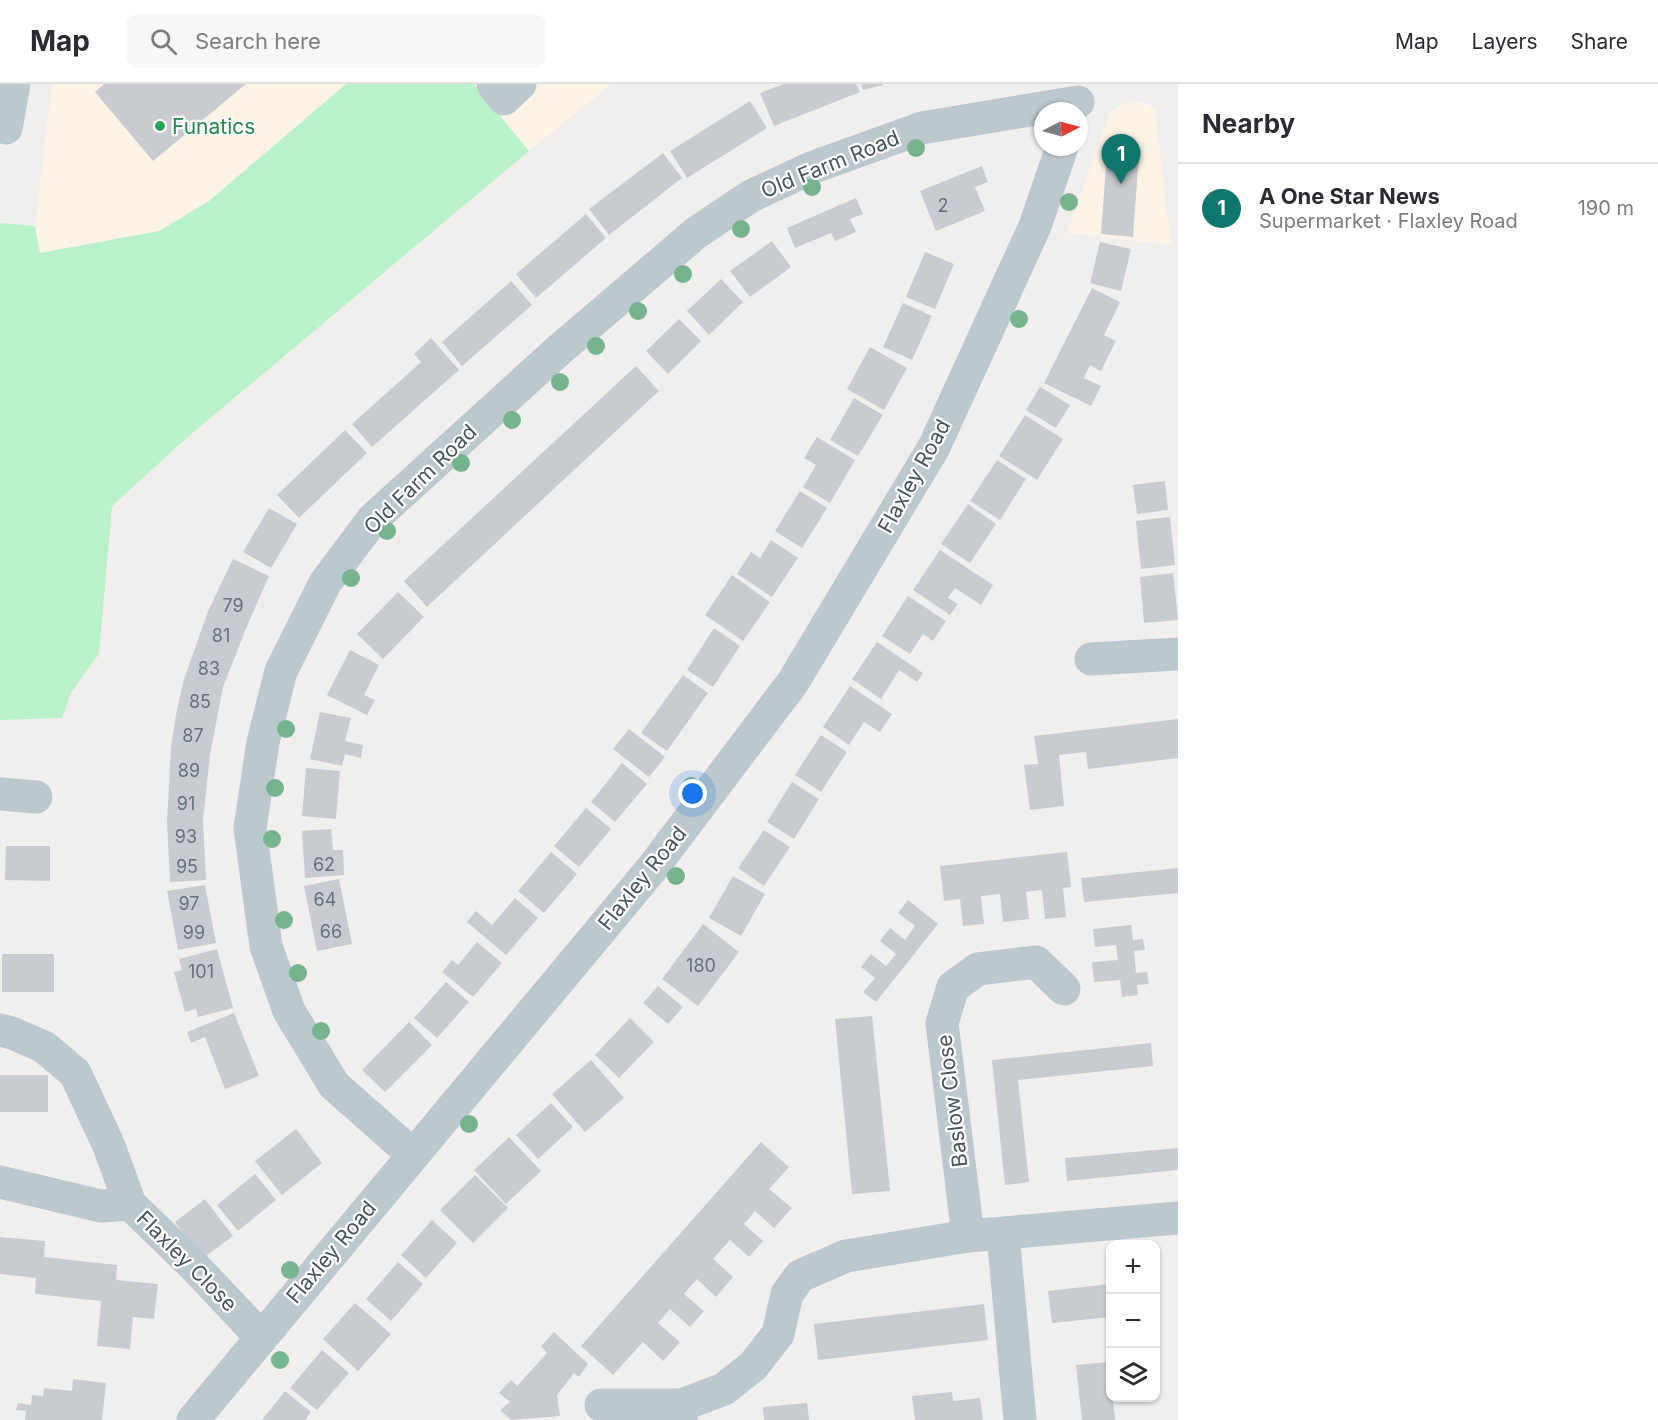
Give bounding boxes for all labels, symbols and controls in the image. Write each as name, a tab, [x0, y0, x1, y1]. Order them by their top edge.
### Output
search box	[126, 14, 546, 68]
text: Map	[30, 24, 90, 58]
icon: search	[147, 25, 180, 58]
text: Search here	[195, 28, 321, 54]
text: Map	[1395, 29, 1439, 54]
text: Layers	[1472, 29, 1538, 54]
text: Share	[1571, 29, 1628, 54]
north arrow	[1034, 102, 1088, 156]
text: Nearby	[1202, 108, 1295, 139]
place label: Funatics	[172, 114, 255, 139]
marker: Funatics	[153, 119, 167, 133]
street label: Old Farm Road	[757, 125, 903, 203]
pin: 1	[1102, 135, 1140, 184]
text: A One Star News	[1259, 183, 1440, 209]
house number: 2	[938, 195, 948, 216]
text: 1	[1217, 196, 1226, 220]
text: 190 m	[1578, 196, 1634, 220]
text: Supermarket · Flaxley Road	[1259, 209, 1518, 233]
street label: Flaxley Road	[873, 415, 955, 537]
street label: Old Farm Road	[359, 419, 481, 539]
house number: 79	[222, 595, 244, 616]
house number: 81	[212, 625, 230, 646]
house number: 83	[198, 658, 220, 679]
house number: 85	[189, 691, 211, 712]
house number: 87	[182, 725, 204, 746]
house number: 89	[178, 760, 200, 781]
your location	[678, 779, 707, 808]
house number: 91	[177, 793, 195, 814]
street label: Flaxley Road	[593, 821, 691, 935]
house number: 93	[175, 826, 197, 847]
house number: 62	[313, 854, 335, 875]
house number: 95	[176, 856, 198, 877]
house number: 64	[314, 889, 336, 910]
house number: 97	[179, 893, 200, 914]
house number: 66	[320, 921, 342, 942]
house number: 99	[183, 922, 205, 943]
house number: 180	[686, 955, 716, 976]
house number: 101	[188, 961, 214, 982]
street label: Baslow Close	[931, 1033, 973, 1169]
street label: Flaxley Road	[281, 1196, 381, 1308]
street label: Flaxley Close	[132, 1206, 242, 1316]
map controls	[1106, 1240, 1160, 1402]
button: +	[1106, 1240, 1160, 1294]
button: −	[1106, 1294, 1160, 1348]
button: layers	[1106, 1348, 1160, 1402]

